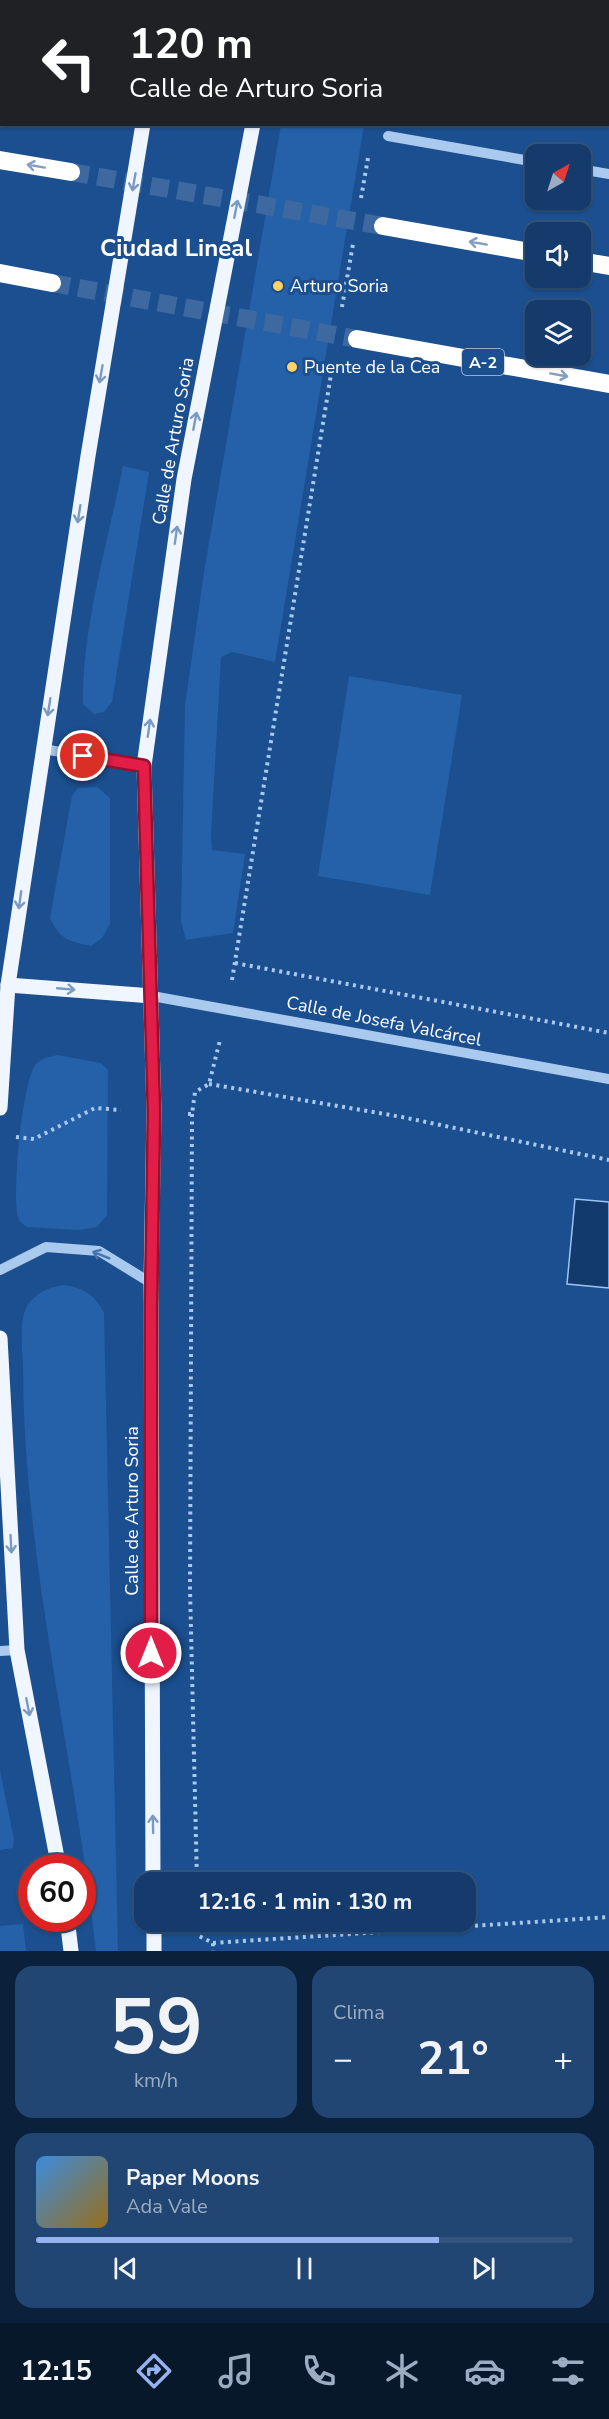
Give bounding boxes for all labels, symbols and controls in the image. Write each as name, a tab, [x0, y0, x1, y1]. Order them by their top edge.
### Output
text: 120 m	[129, 16, 253, 73]
icon: left	[30, 24, 108, 102]
text: Calle de Arturo Soria	[129, 70, 383, 107]
north arrow	[525, 144, 591, 210]
map controls	[525, 144, 591, 366]
one-way arrow	[26, 160, 46, 171]
one-way arrow	[128, 172, 139, 192]
one-way arrow	[231, 200, 242, 219]
button: sound	[525, 222, 591, 288]
district label: Ciudad Lineal	[100, 232, 252, 264]
one-way arrow	[469, 237, 488, 248]
place label: Arturo Soria	[290, 274, 389, 298]
marker: Arturo Soria	[271, 279, 285, 293]
button: layers	[525, 300, 591, 366]
road number: A-2	[462, 349, 504, 375]
street label: Calle de Arturo Soria	[146, 355, 200, 527]
place label: Puente de la Cea	[304, 355, 440, 379]
marker: Puente de la Cea	[285, 360, 299, 374]
one-way arrow	[96, 364, 107, 384]
one-way arrow	[549, 370, 568, 381]
one-way arrow	[190, 412, 201, 432]
one-way arrow	[73, 504, 84, 524]
one-way arrow	[170, 526, 181, 546]
one-way arrow	[44, 697, 55, 716]
one-way arrow	[143, 719, 154, 739]
pin	[57, 730, 108, 781]
icon: arrive	[66, 739, 99, 772]
one-way arrow	[15, 889, 26, 909]
one-way arrow	[56, 984, 76, 995]
street label: Calle de Josefa Valcárcel	[284, 990, 484, 1052]
one-way arrow	[92, 1248, 110, 1259]
street label: Calle de Arturo Soria	[120, 1426, 144, 1596]
one-way arrow	[6, 1533, 17, 1553]
position arrow	[119, 1621, 183, 1685]
one-way arrow	[23, 1697, 34, 1717]
one-way arrow	[147, 1815, 158, 1835]
speed limit sign: 60	[18, 1854, 96, 1932]
text: 12:16 · 1 min · 130 m	[198, 1887, 412, 1917]
text: 59	[109, 1974, 203, 2081]
text: Clima	[333, 1999, 385, 2026]
text: 21°	[417, 2029, 489, 2090]
text: −	[333, 2037, 353, 2082]
text: +	[553, 2037, 573, 2082]
text: km/h	[134, 2067, 178, 2094]
text: Paper Moons	[126, 2163, 260, 2193]
text: Ada Vale	[126, 2193, 208, 2220]
icon: previous	[109, 2252, 142, 2285]
icon: pause	[288, 2252, 321, 2285]
icon: next	[467, 2252, 500, 2285]
icon: directions	[133, 2350, 175, 2392]
icon: music	[215, 2350, 257, 2392]
icon: phone	[298, 2350, 340, 2392]
icon: climate	[381, 2350, 423, 2392]
icon: car	[464, 2350, 506, 2392]
icon: filters	[547, 2350, 589, 2392]
text: 12:15	[20, 2353, 92, 2390]

